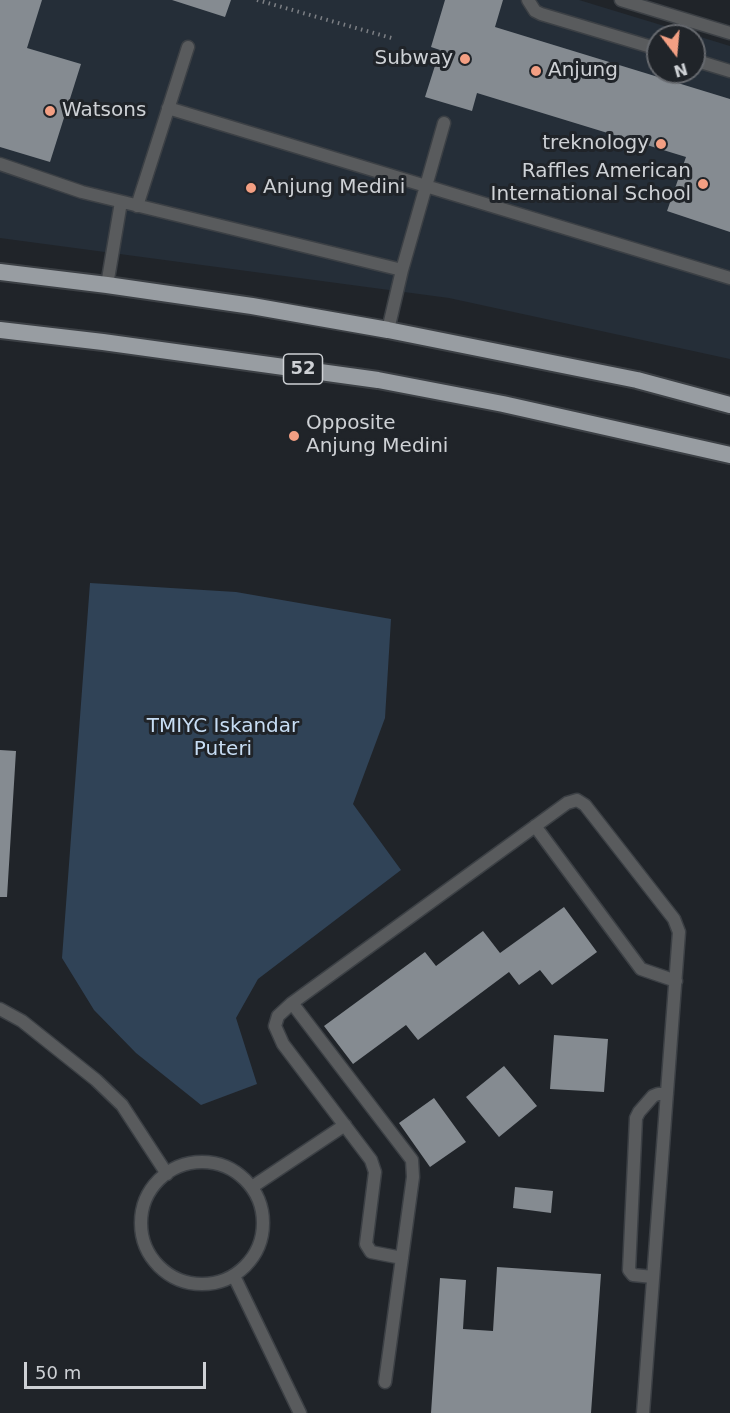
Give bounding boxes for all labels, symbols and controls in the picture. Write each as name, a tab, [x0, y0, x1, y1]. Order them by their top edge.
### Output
north arrow	[646, 24, 706, 84]
place label: Subway	[374, 47, 453, 71]
marker: Subway	[458, 52, 472, 66]
place label: Anjung	[548, 59, 618, 83]
text: N	[672, 59, 690, 81]
marker: Anjung	[529, 64, 543, 78]
place label: Watsons	[62, 99, 146, 123]
marker: Watsons	[43, 104, 57, 118]
place label: treknology	[542, 132, 649, 156]
marker: treknology	[654, 137, 668, 151]
place label: Raffles American International School	[491, 160, 691, 207]
place label: Anjung Medini	[263, 176, 405, 200]
marker: Raffles American International School	[696, 177, 710, 191]
marker: Anjung Medini	[244, 181, 258, 195]
road number: 52	[284, 354, 322, 384]
place label: Opposite Anjung Medini	[306, 412, 448, 459]
marker: Opposite Anjung Medini	[287, 429, 301, 443]
park label: TMIYC Iskandar Puteri	[147, 715, 299, 762]
scale bar	[27, 1350, 208, 1388]
text: 50 m	[35, 1362, 81, 1383]

